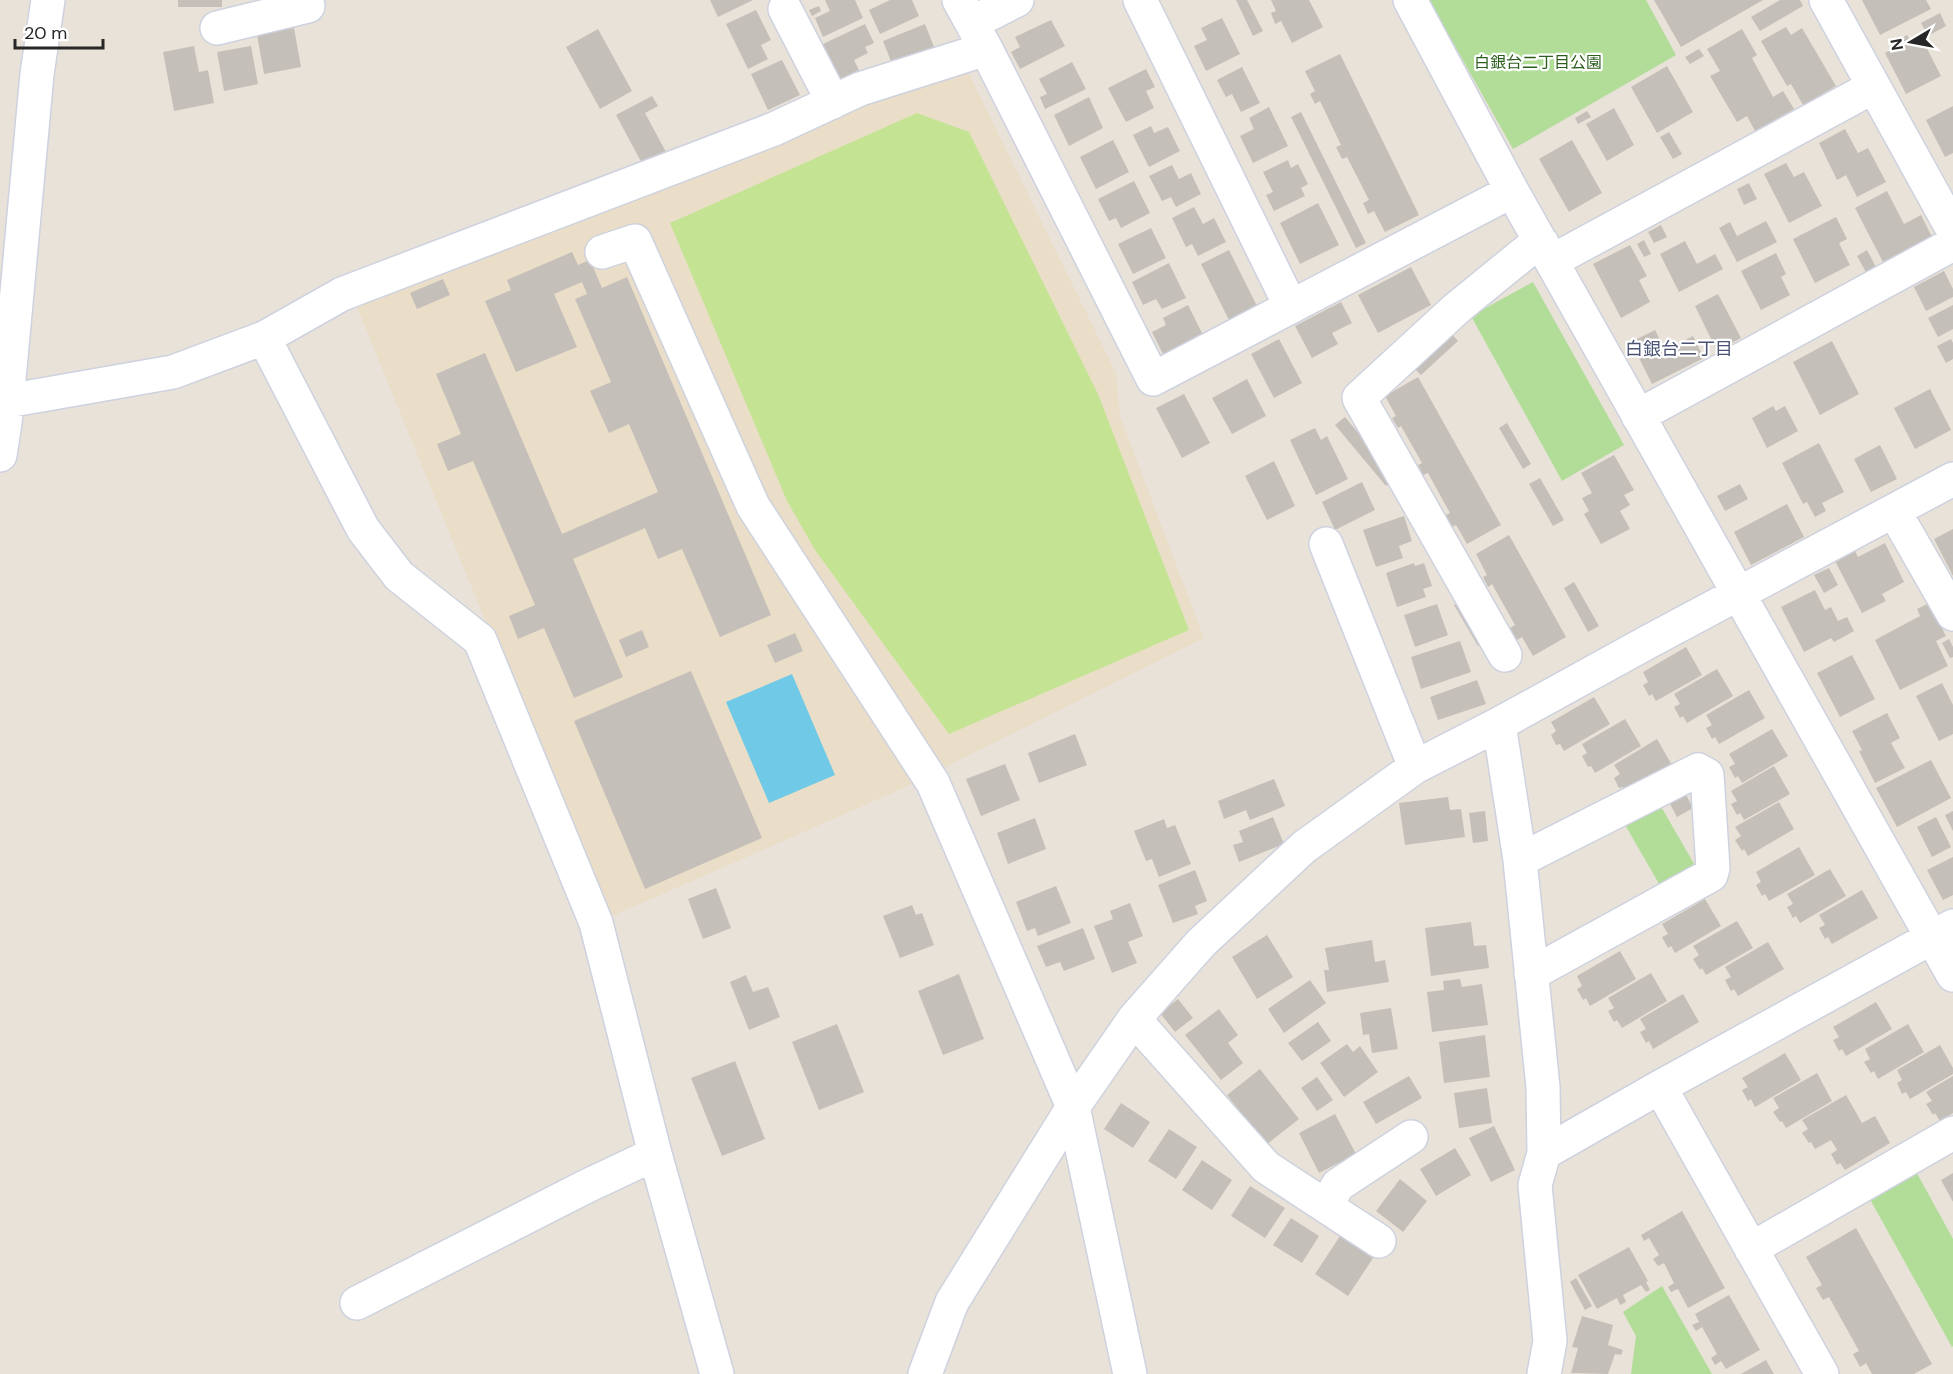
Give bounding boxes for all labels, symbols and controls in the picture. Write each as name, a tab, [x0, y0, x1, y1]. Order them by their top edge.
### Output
scale bar	[15, 12, 104, 50]
north arrow	[1881, 12, 1941, 72]
text: 20 m	[24, 21, 67, 45]
text: N	[1885, 37, 1908, 52]
park label: 白銀台二丁目公園	[1474, 52, 1602, 73]
district label: 白銀台二丁目	[1625, 337, 1733, 361]

